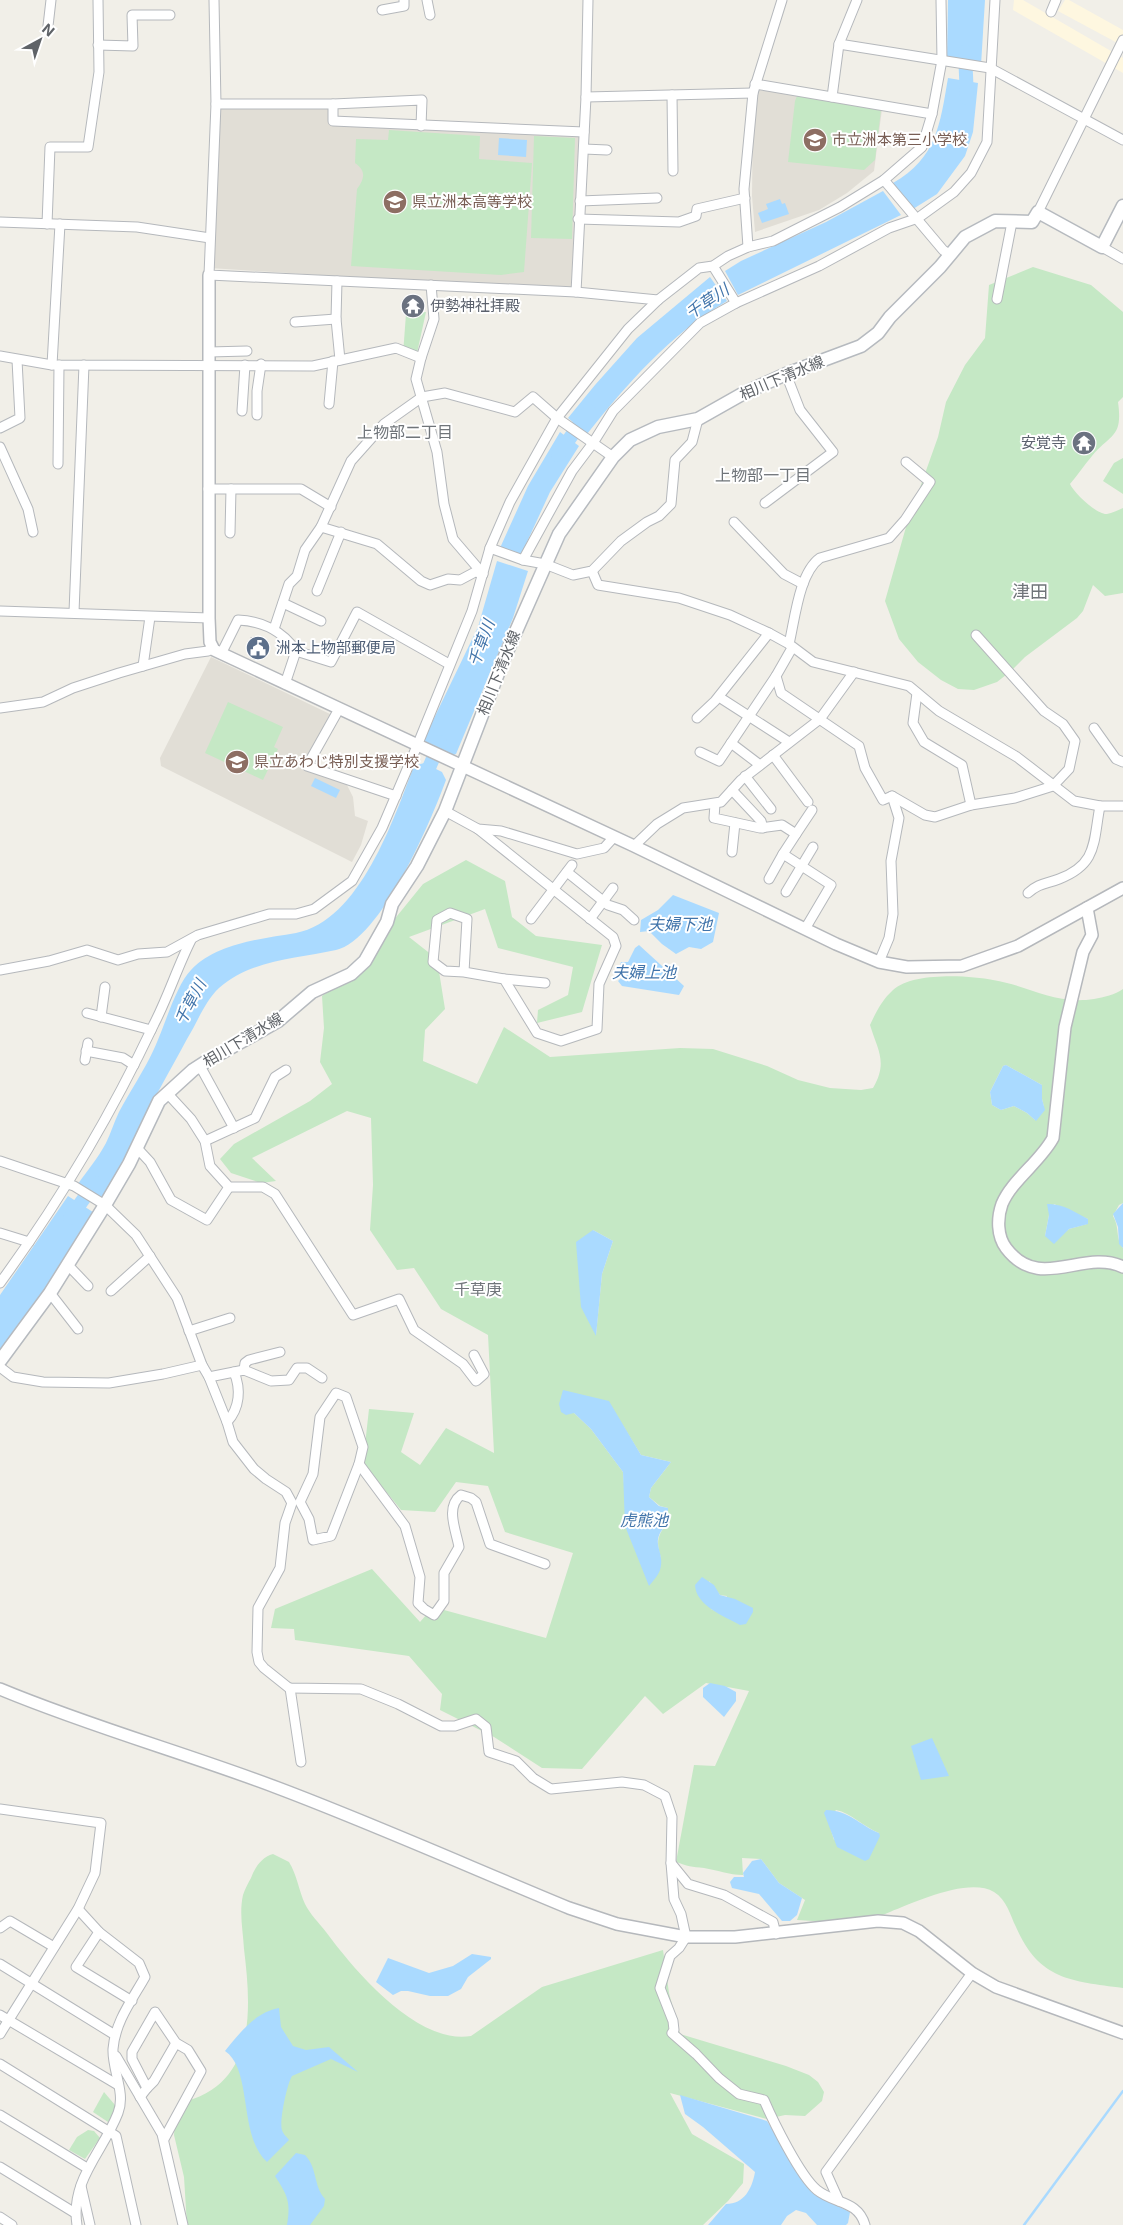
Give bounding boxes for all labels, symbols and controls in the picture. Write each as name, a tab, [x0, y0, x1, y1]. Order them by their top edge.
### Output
north arrow	[15, 15, 65, 65]
text: N	[39, 20, 58, 40]
school or university icon: 市立洲本第三小学校	[802, 127, 828, 153]
place label: 市立洲本第三小学校	[832, 130, 967, 149]
school or university icon: 県立洲本高等学校	[382, 189, 408, 215]
place label: 県立洲本高等学校	[412, 192, 532, 211]
water label: 千草川	[682, 278, 734, 323]
temple icon: 伊勢神社拝殿	[400, 293, 426, 319]
place label: 伊勢神社拝殿	[430, 296, 520, 315]
street label: 相川下清水線	[737, 351, 827, 404]
district label: 上物部二丁目	[357, 422, 453, 442]
temple icon: 安覚寺	[1071, 430, 1097, 456]
place label: 安覚寺	[1021, 433, 1066, 452]
district label: 上物部一丁目	[715, 465, 811, 485]
district label: 津田	[1012, 581, 1048, 602]
water label: 千草川	[463, 615, 499, 669]
street label: 相川下清水線	[473, 628, 524, 718]
public building icon: 洲本上物部郵便局	[245, 635, 271, 661]
place label: 洲本上物部郵便局	[276, 638, 396, 657]
school or university icon: 県立あわじ特別支援学校	[224, 749, 250, 775]
place label: 県立あわじ特別支援学校	[254, 752, 419, 771]
water label: 夫婦下池	[648, 914, 714, 934]
water label: 夫婦上池	[612, 962, 678, 982]
water label: 千草川	[170, 974, 211, 1028]
street label: 相川下清水線	[199, 1008, 286, 1071]
district label: 千草庚	[454, 1279, 502, 1299]
water label: 虎熊池	[620, 1510, 670, 1530]

